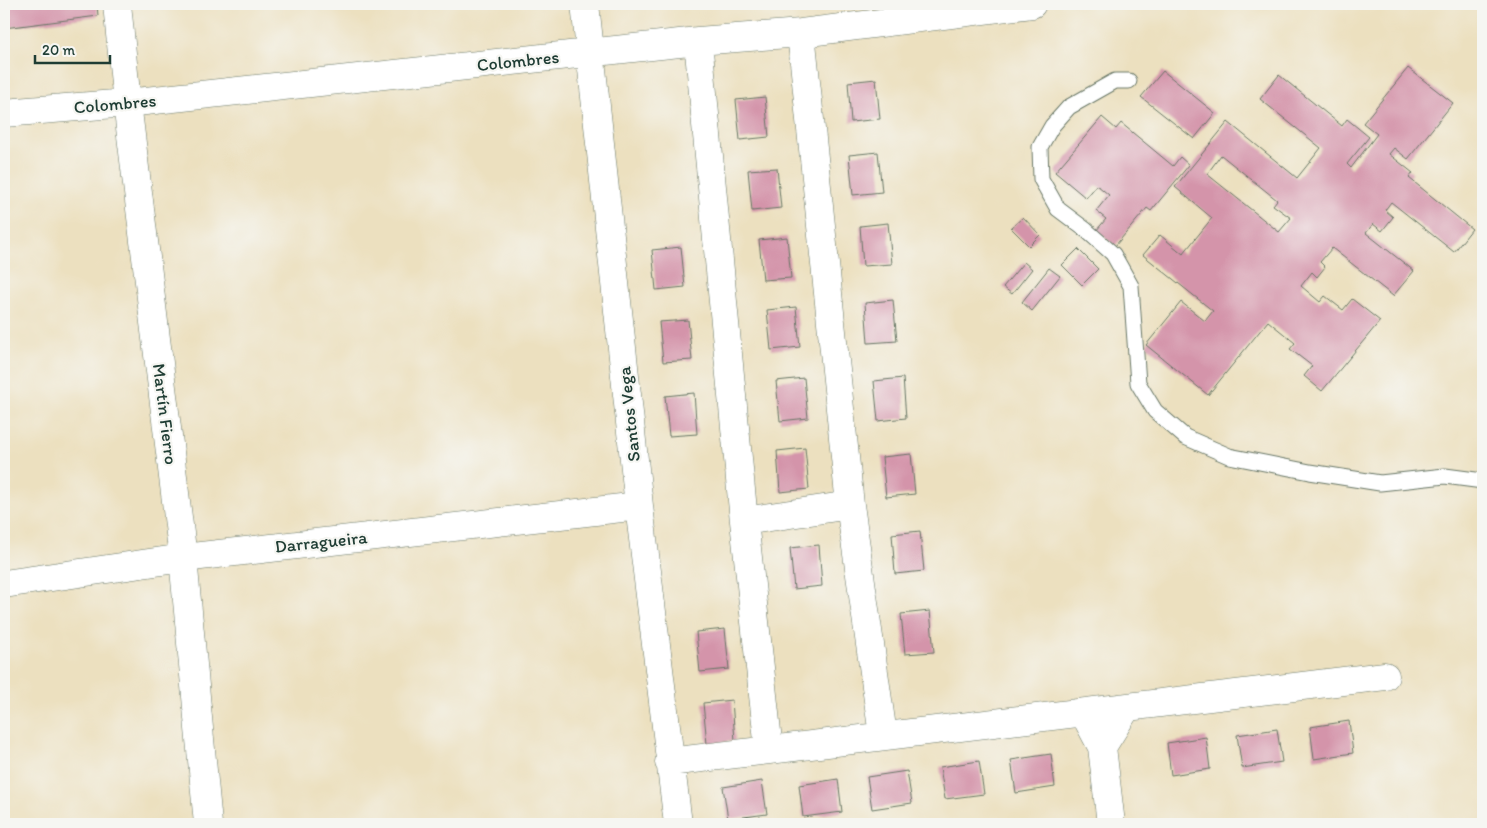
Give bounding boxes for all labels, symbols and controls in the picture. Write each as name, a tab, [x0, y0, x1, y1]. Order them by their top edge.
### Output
scale bar	[35, 32, 110, 64]
text: 20 m	[42, 41, 76, 59]
street label: Colombres	[476, 46, 560, 76]
street label: Colombres	[73, 89, 157, 119]
street label: Martín Fierro	[148, 362, 182, 466]
street label: Santos Vega	[613, 365, 645, 463]
street label: Darragueira	[274, 526, 369, 558]

